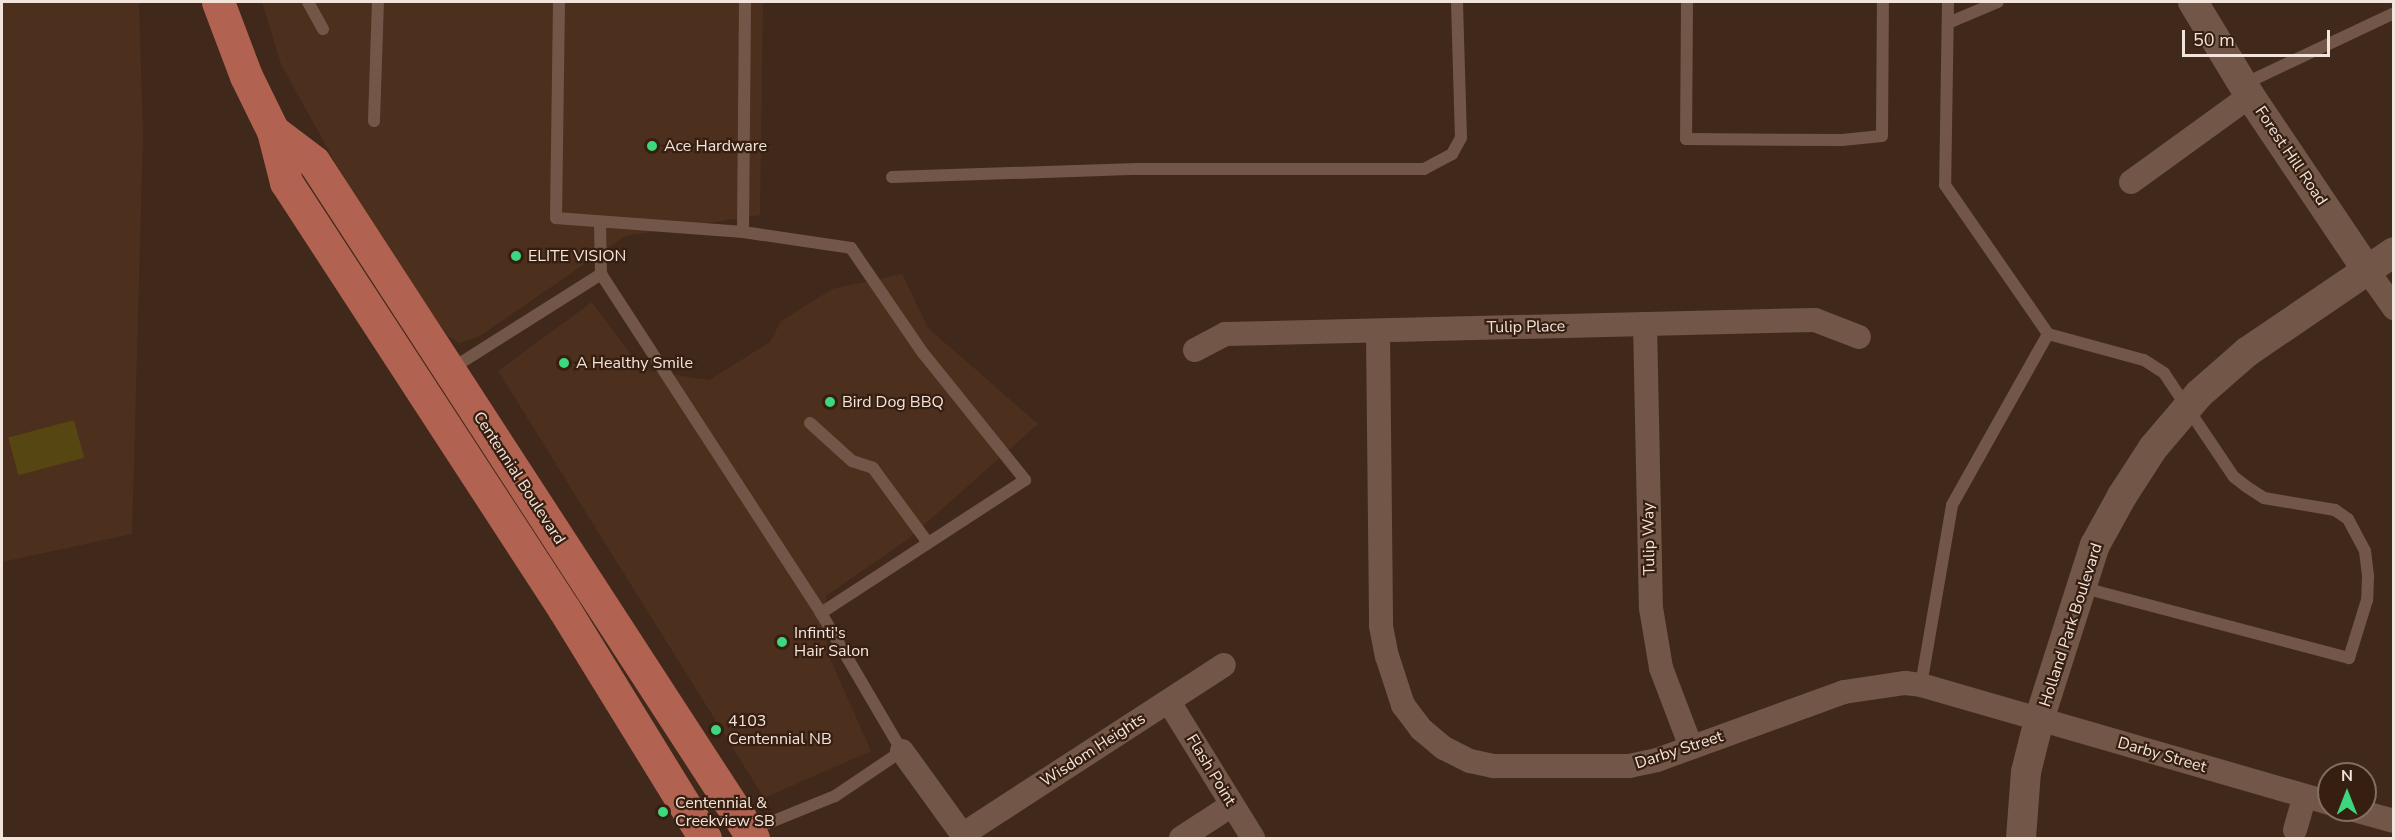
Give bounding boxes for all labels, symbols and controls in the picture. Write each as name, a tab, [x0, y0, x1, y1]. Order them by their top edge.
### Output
scale bar	[2185, 18, 2334, 56]
text: 50 m	[2193, 28, 2235, 52]
street label: Forest Hill Road	[2251, 103, 2331, 209]
place label: Ace Hardware	[664, 136, 767, 156]
marker: Ace Hardware	[645, 139, 659, 153]
place label: ELITE VISION	[528, 246, 626, 266]
marker: ELITE VISION	[509, 249, 523, 263]
street label: Tulip Place	[1487, 317, 1565, 337]
place label: A Healthy Smile	[576, 353, 693, 373]
marker: A Healthy Smile	[557, 356, 571, 370]
place label: Bird Dog BBQ	[842, 392, 944, 412]
marker: Bird Dog BBQ	[823, 395, 837, 409]
street label: Centennial Boulevard	[469, 408, 569, 548]
street label: Tulip Way	[1639, 503, 1659, 575]
street label: Holland Park Boulevard	[2035, 541, 2107, 709]
place label: Infinti's Hair Salon	[794, 623, 869, 661]
marker: Infinti's Hair Salon	[775, 635, 789, 649]
street label: Wisdom Heights	[1037, 709, 1149, 791]
place label: 4103 Centennial NB	[728, 711, 832, 749]
marker: 4103 Centennial NB	[709, 723, 723, 737]
street label: Darby Street	[1633, 727, 1725, 773]
street label: Flash Point	[1182, 731, 1240, 809]
street label: Darby Street	[2115, 733, 2209, 777]
north arrow	[2317, 762, 2377, 822]
text: N	[2341, 765, 2353, 787]
place label: Centennial & Creekview SB	[675, 793, 775, 831]
marker: Centennial & Creekview SB	[656, 805, 670, 819]

